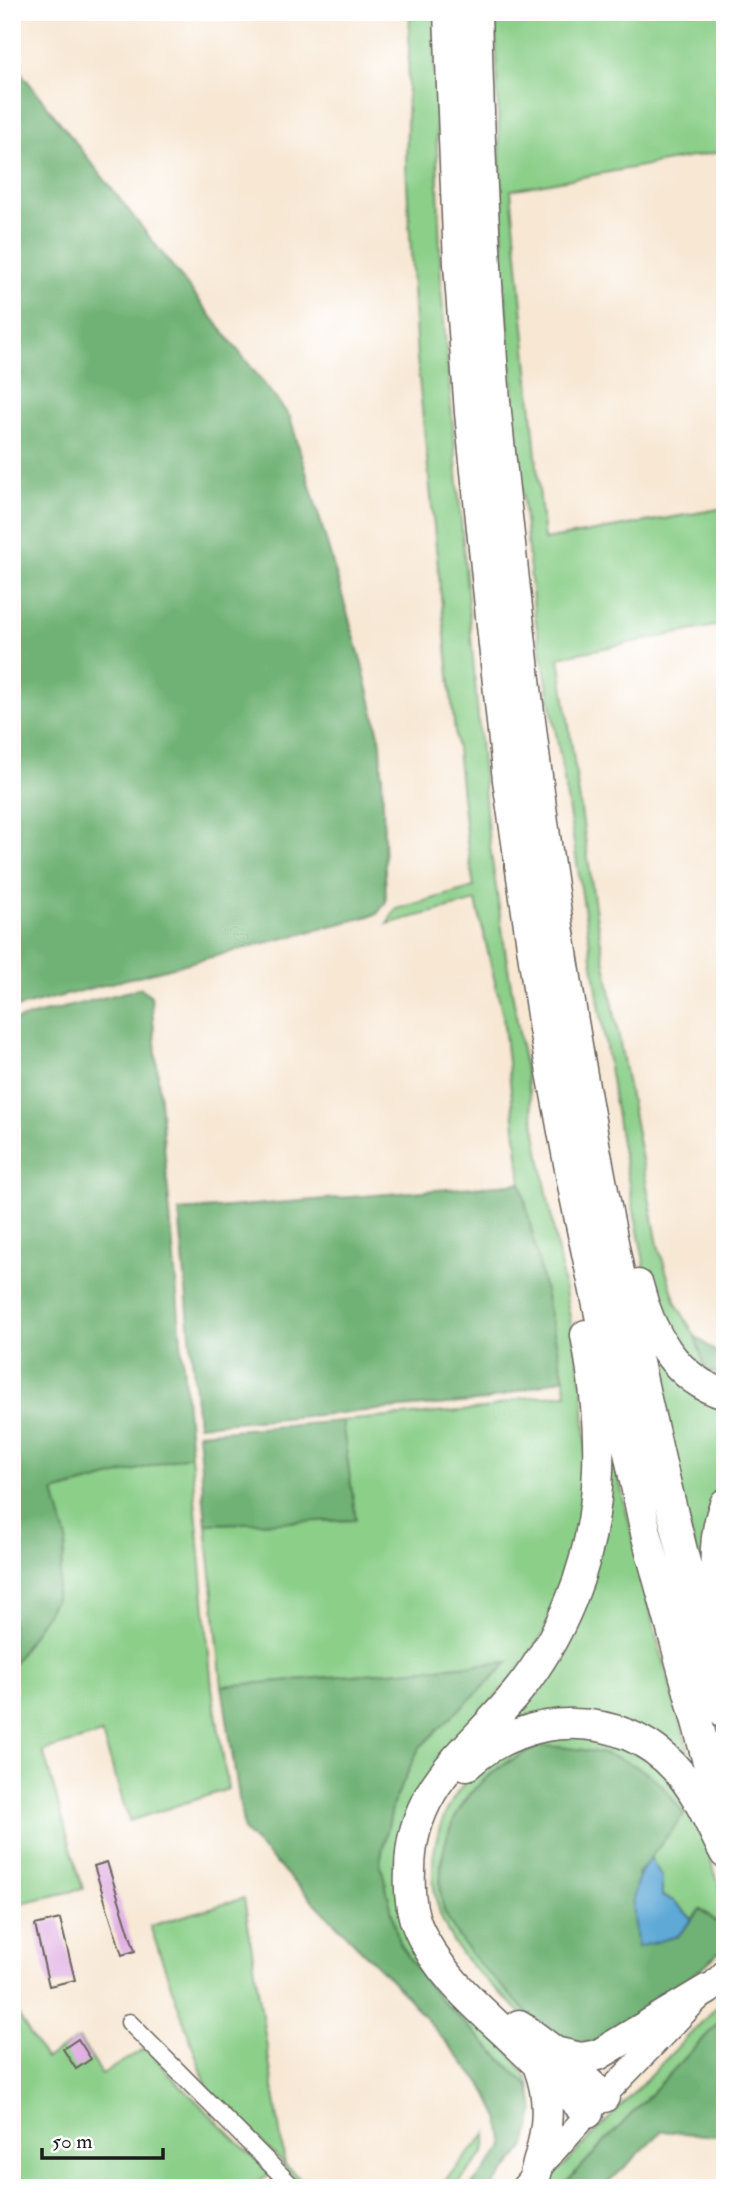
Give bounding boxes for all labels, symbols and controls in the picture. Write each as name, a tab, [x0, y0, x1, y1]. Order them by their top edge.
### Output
scale bar	[42, 2116, 163, 2160]
text: 50 m	[52, 2128, 93, 2155]

